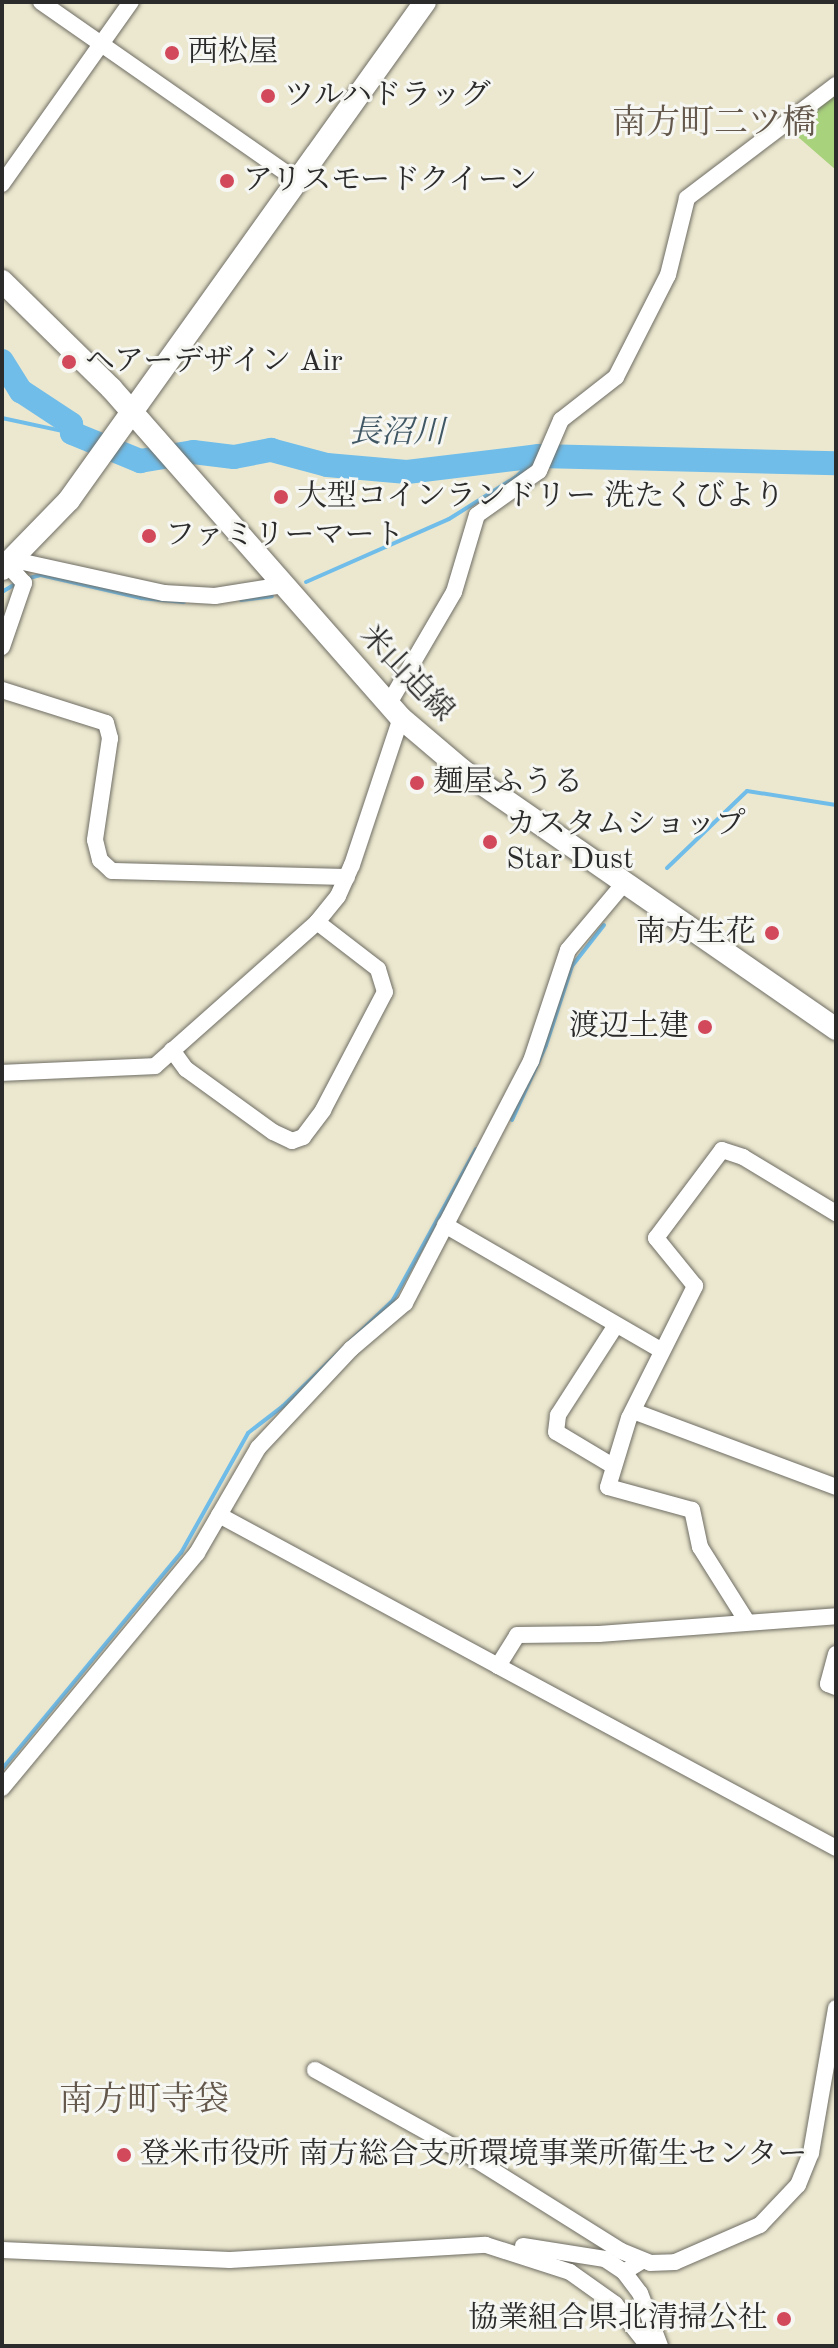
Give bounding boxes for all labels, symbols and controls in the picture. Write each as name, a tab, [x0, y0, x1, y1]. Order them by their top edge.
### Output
place label: 西松屋	[188, 35, 278, 71]
marker: 西松屋	[163, 44, 181, 62]
place label: ツルハドラッグ	[284, 78, 494, 114]
marker: ツルハドラッグ	[259, 87, 277, 105]
district label: 南方町二ツ橋	[612, 105, 816, 145]
place label: アリスモードクイーン	[243, 163, 542, 199]
marker: アリスモードクイーン	[218, 172, 236, 190]
place label: ヘアーデザイン Air	[85, 344, 346, 380]
marker: ヘアーデザイン Air	[60, 353, 78, 371]
water label: 長沼川	[349, 415, 445, 453]
place label: 大型コインランドリー 洗たくびより	[297, 479, 785, 515]
marker: 大型コインランドリー 洗たくびより	[272, 488, 290, 506]
place label: ファミリーマート	[165, 518, 405, 554]
marker: ファミリーマート	[140, 527, 158, 545]
street label: 米山迫線	[351, 618, 461, 730]
place label: 麺屋ふうる	[433, 765, 583, 801]
marker: 麺屋ふうる	[408, 774, 426, 792]
place label: カスタムショップ Star Dust	[506, 807, 746, 878]
marker: カスタムショップ Star Dust	[481, 833, 499, 851]
place label: 南方生花	[636, 915, 756, 951]
marker: 南方生花	[763, 924, 781, 942]
place label: 渡辺土建	[569, 1009, 689, 1045]
marker: 渡辺土建	[696, 1018, 714, 1036]
district label: 南方町寺袋	[59, 2082, 229, 2122]
place label: 登米市役所 南方総合支所環境事業所衛生センター	[140, 2137, 808, 2173]
marker: 登米市役所 南方総合支所環境事業所衛生センター	[115, 2146, 133, 2164]
place label: 協業組合県北清掃公社	[468, 2301, 768, 2337]
marker: 協業組合県北清掃公社	[775, 2310, 793, 2328]

